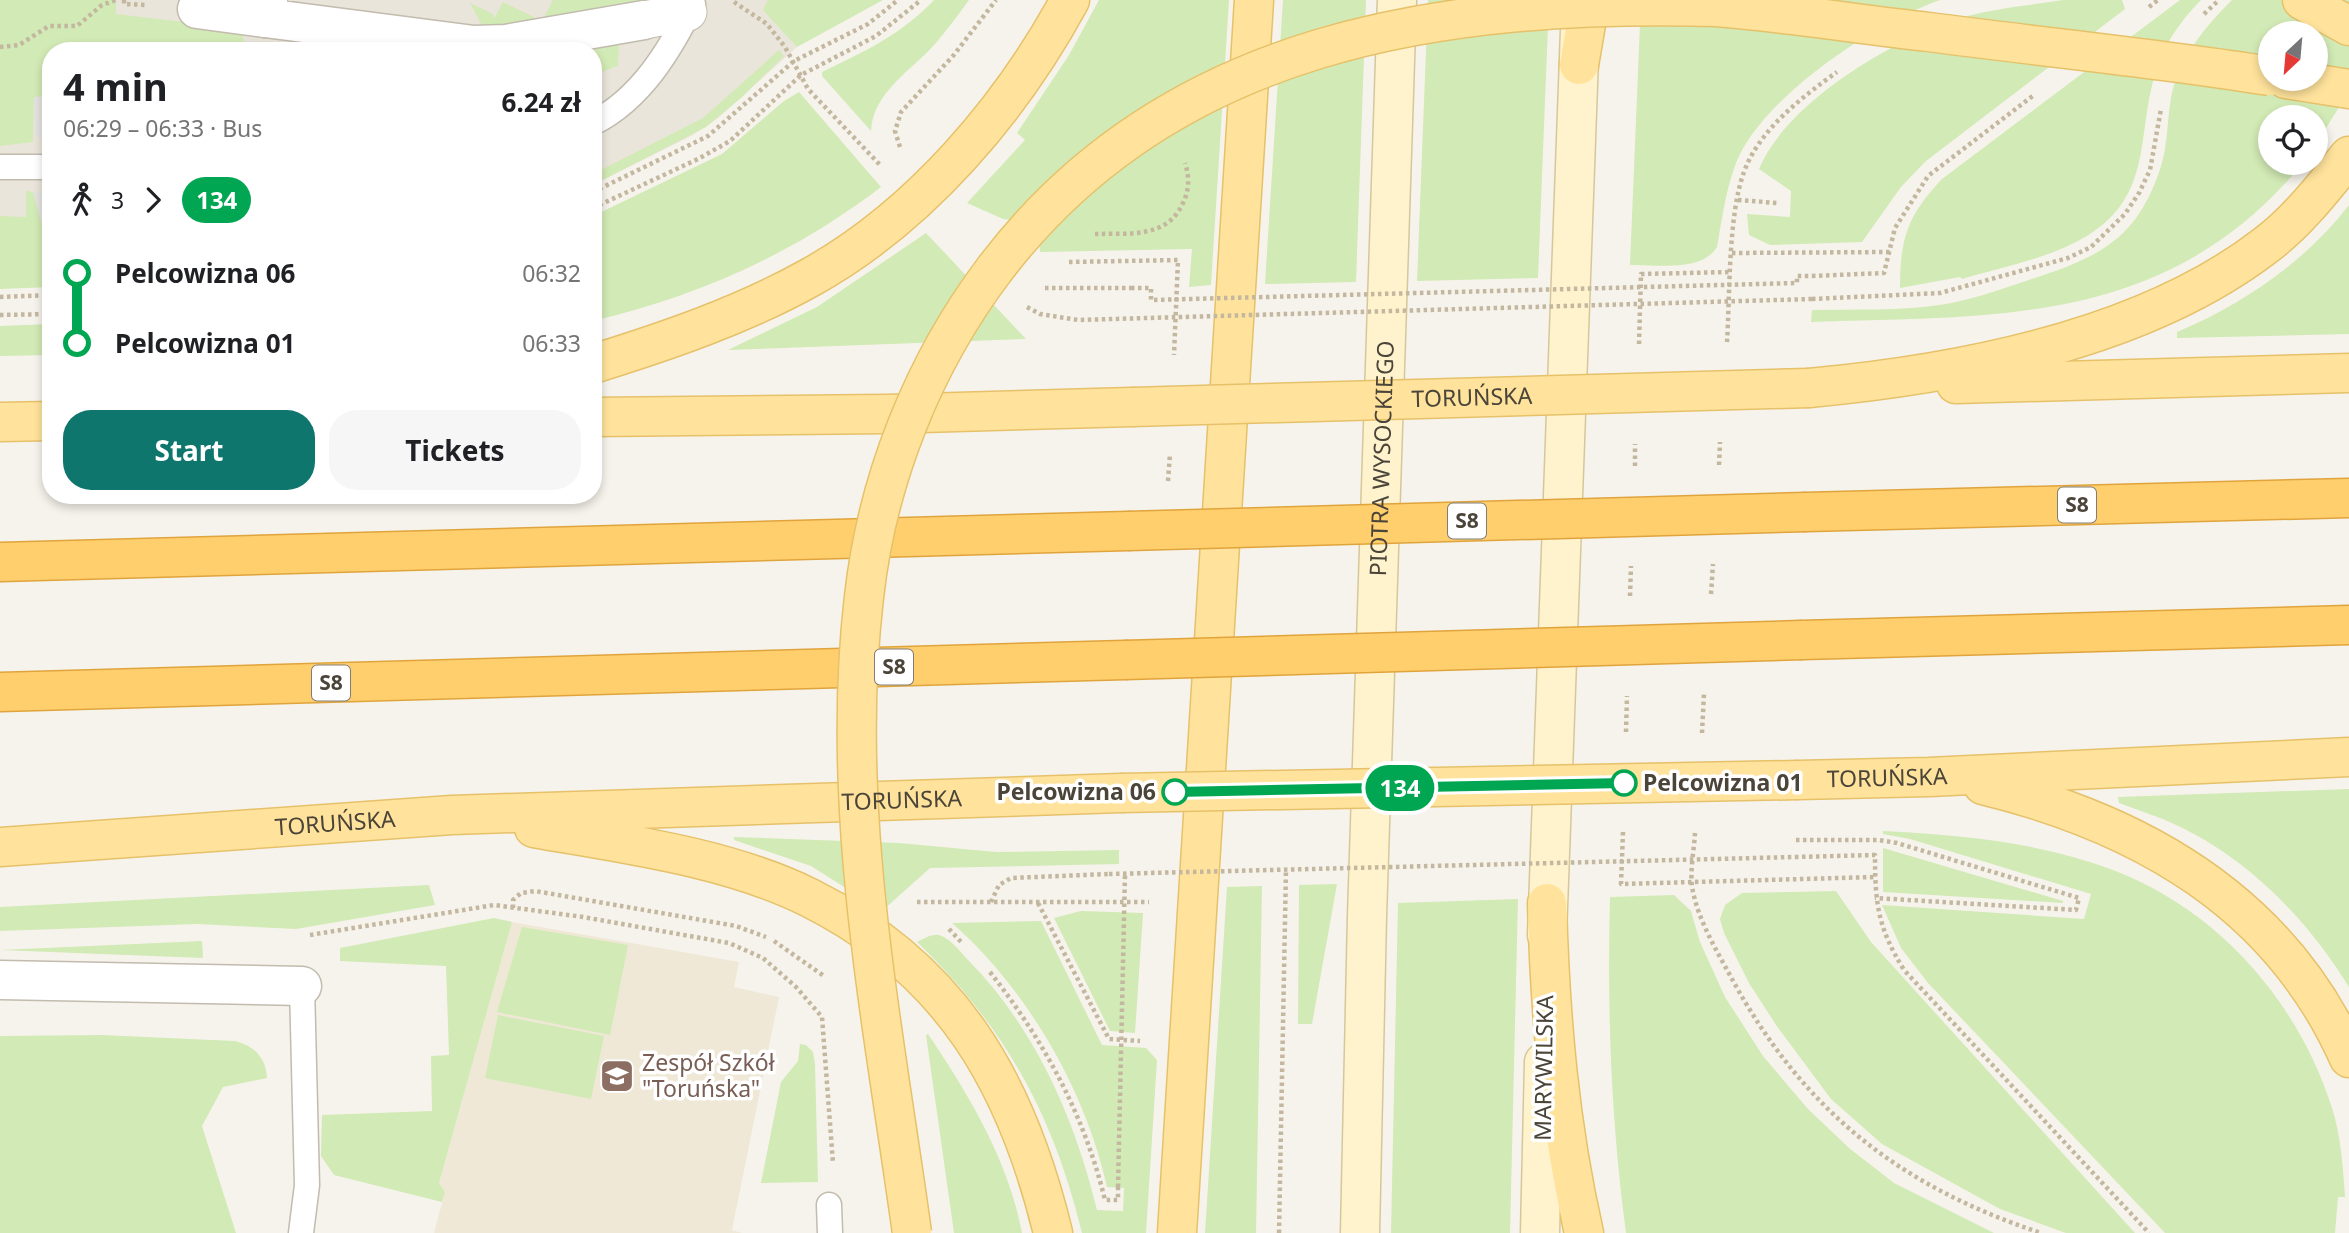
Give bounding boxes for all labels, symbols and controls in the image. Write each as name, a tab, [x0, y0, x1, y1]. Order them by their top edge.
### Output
north arrow	[2258, 21, 2328, 91]
map controls	[2258, 21, 2328, 175]
text: 4 min	[63, 60, 168, 112]
text: 6.24 zł	[502, 84, 581, 120]
button: locate	[2258, 105, 2328, 175]
text: 06:29 – 06:33 · Bus	[63, 112, 262, 144]
icon: walk	[63, 181, 101, 219]
icon: forward	[134, 181, 172, 219]
text: 134	[196, 183, 237, 216]
text: 3	[111, 184, 124, 216]
text: Pelcowizna 06	[115, 255, 295, 291]
text: 06:32	[522, 257, 581, 289]
text: Pelcowizna 01	[115, 325, 295, 361]
text: 06:33	[522, 327, 581, 359]
street label: PIOTRA WYSOCKIEGO	[1361, 340, 1401, 577]
street label: TORUŃSKA	[1411, 379, 1533, 414]
button: Start	[63, 410, 315, 490]
button: Tickets	[329, 410, 581, 490]
road number: S8	[2058, 488, 2096, 522]
road number: S8	[1448, 504, 1486, 538]
road number: S8	[875, 650, 913, 684]
road number: S8	[312, 666, 350, 700]
street label: TORUŃSKA	[1826, 759, 1948, 794]
line badge: 134	[1360, 765, 1440, 811]
place label: Pelcowizna 01	[1643, 766, 1803, 798]
marker: Pelcowizna 01	[1611, 770, 1637, 796]
text: 134	[1379, 771, 1421, 804]
place label: Pelcowizna 06	[996, 775, 1156, 807]
marker: Pelcowizna 06	[1162, 779, 1188, 805]
street label: TORUŃSKA	[841, 781, 963, 817]
street label: TORUŃSKA	[274, 802, 397, 842]
street label: MARYWILSKA	[1526, 995, 1560, 1141]
place label: Zespół Szkół "Toruńska"	[642, 1046, 776, 1104]
school or university icon: Zespół Szkół "Toruńska"	[598, 1057, 636, 1095]

